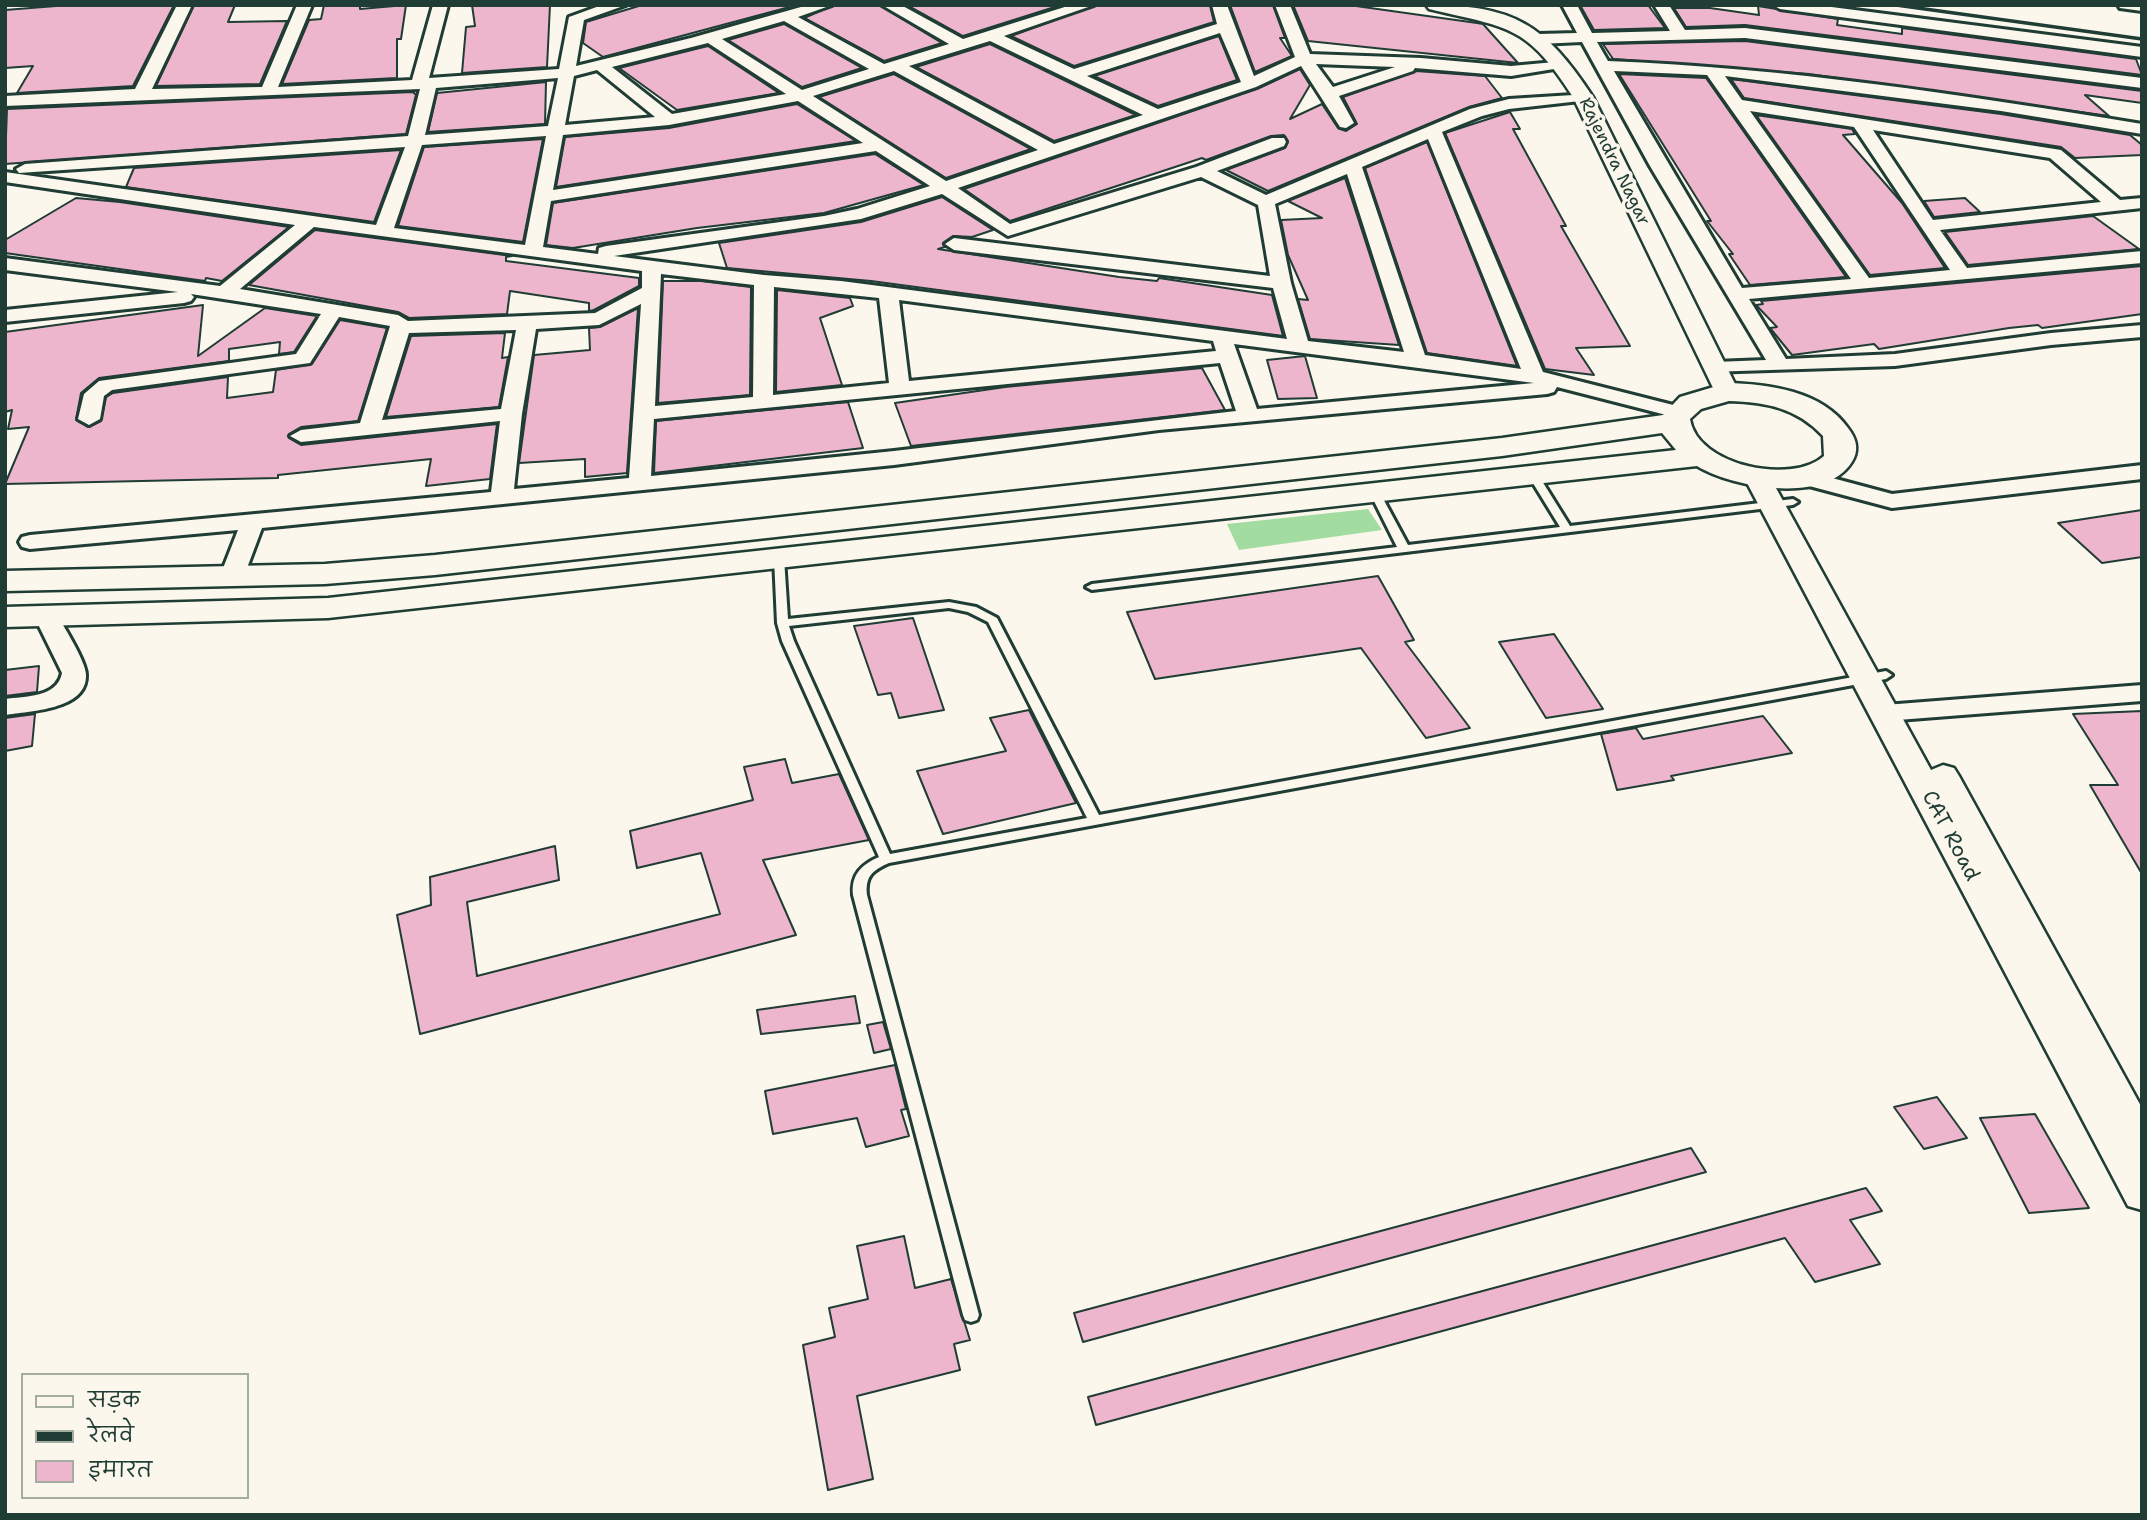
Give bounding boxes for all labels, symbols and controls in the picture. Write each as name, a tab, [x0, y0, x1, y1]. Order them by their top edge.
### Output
street label: Rajendra Nagar	[1574, 95, 1654, 229]
street label: CAT Road	[1916, 786, 1984, 886]
legend	[21, 1373, 248, 1499]
text: सड़क	[88, 1386, 140, 1414]
text: रेलवे	[88, 1421, 134, 1449]
text: इमारत	[88, 1456, 152, 1484]

